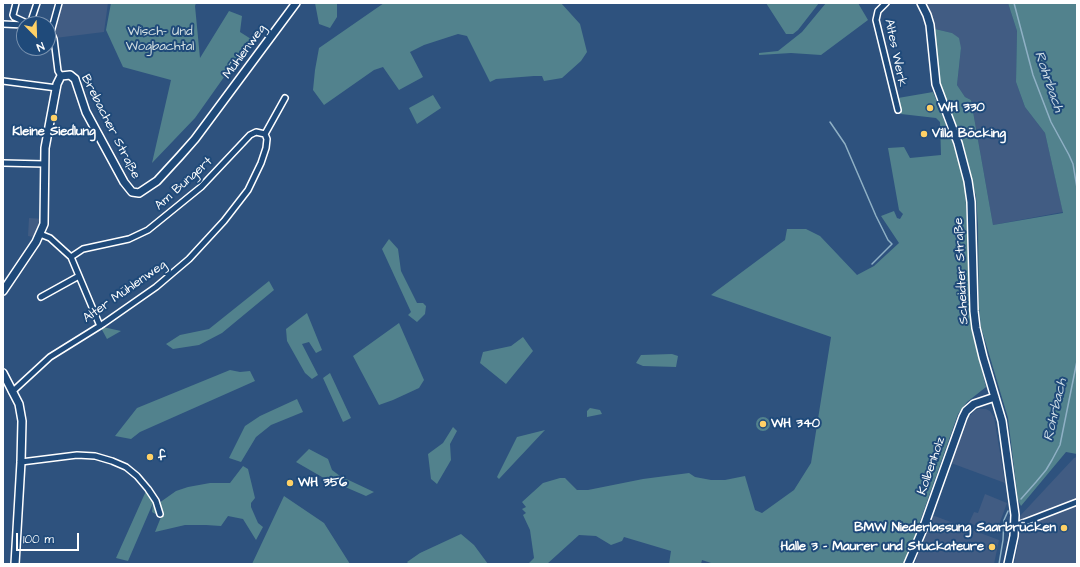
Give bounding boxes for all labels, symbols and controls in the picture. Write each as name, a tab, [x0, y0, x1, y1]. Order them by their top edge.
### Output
north arrow	[16, 16, 56, 56]
street label: Altes Werk	[880, 18, 910, 88]
street label: Mühlenweg	[220, 22, 270, 82]
park label: Wisch- Und Wogbachtal	[126, 24, 194, 55]
text: N	[34, 38, 47, 55]
water label: Rohrbach	[1030, 49, 1066, 115]
street label: Brebacher Straße	[77, 72, 143, 182]
place label: WH 330	[938, 100, 985, 116]
marker: WH 330	[925, 103, 935, 113]
marker: Kleine Siedlung	[49, 113, 59, 123]
place label: Kleine Siedlung	[12, 124, 96, 140]
place label: Villa Böcking	[932, 126, 1006, 142]
marker: Villa Böcking	[919, 129, 929, 139]
street label: Am Bungert	[152, 154, 216, 214]
street label: Scheidter Straße	[951, 217, 973, 325]
street label: Alter Mühlenweg	[80, 257, 170, 327]
water label: Rohrbach	[1041, 377, 1071, 443]
place label: WH 340	[771, 416, 820, 432]
marker: WH 340	[758, 419, 768, 429]
street label: Kolbenholz	[915, 435, 949, 497]
place label: f	[158, 449, 166, 465]
marker: f	[145, 452, 155, 462]
place label: WH 356	[298, 475, 347, 491]
marker: WH 356	[285, 478, 295, 488]
place label: BMW Niederlassung Saarbrücken	[854, 520, 1056, 536]
marker: BMW Niederlassung Saarbrücken	[1059, 523, 1069, 533]
scale bar	[18, 525, 81, 551]
text: 100 m	[23, 531, 54, 548]
place label: Halle 3 - Maurer und Stuckateure	[780, 539, 984, 555]
marker: Halle 3 - Maurer und Stuckateure	[987, 542, 997, 552]

